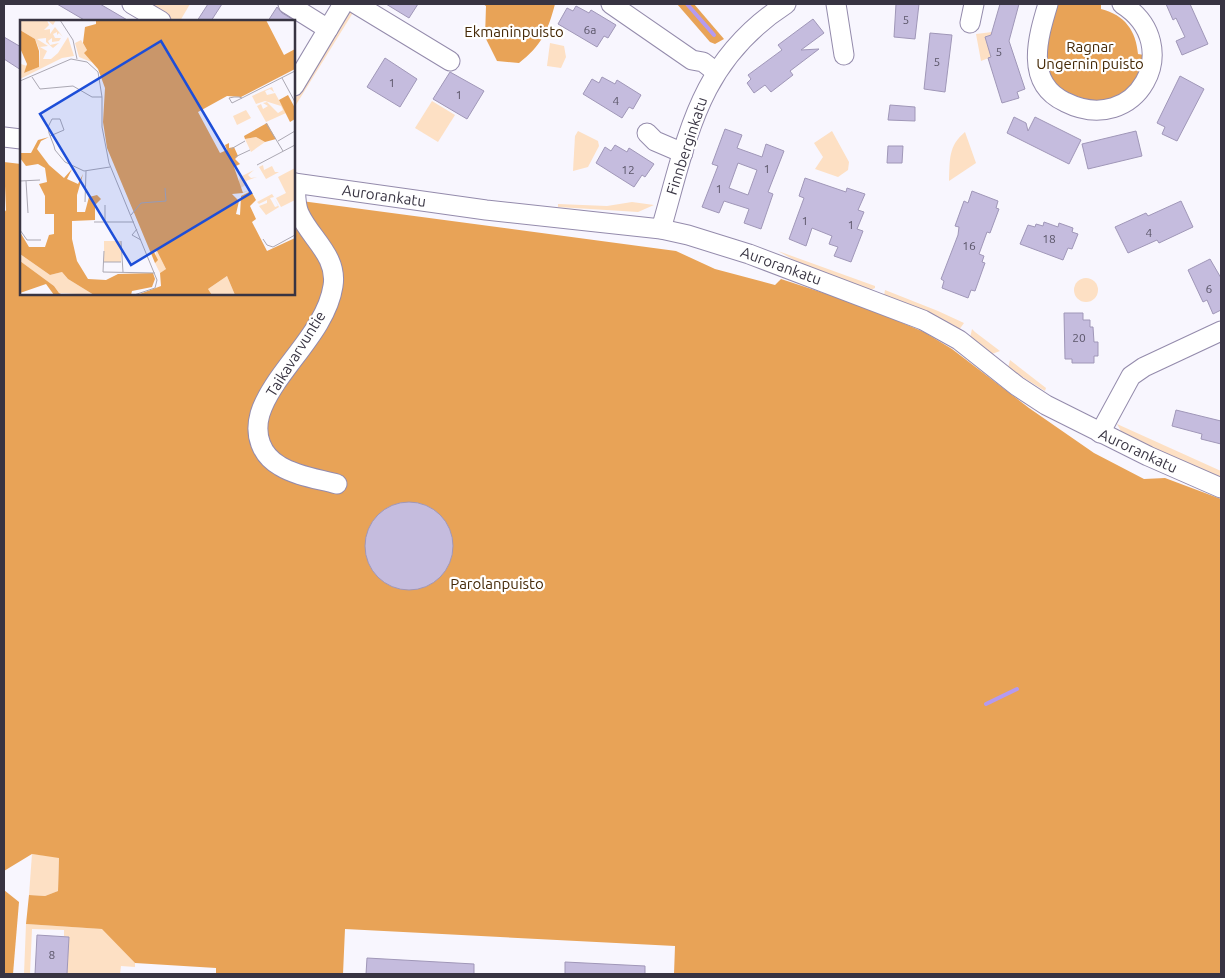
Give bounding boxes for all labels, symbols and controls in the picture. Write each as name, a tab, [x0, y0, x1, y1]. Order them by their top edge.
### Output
house number: 5	[903, 13, 909, 26]
inset map	[20, 20, 295, 295]
park label: Ekmaninpuisto	[464, 23, 564, 40]
house number: 6a	[584, 23, 596, 36]
park label: Ragnar Ungernin puisto	[1036, 38, 1144, 72]
house number: 5	[996, 45, 1002, 58]
house number: 5	[934, 55, 940, 68]
house number: 1	[389, 76, 395, 89]
house number: 1	[456, 88, 462, 101]
house number: 4	[613, 94, 620, 107]
street label: Finnberginkatu	[663, 95, 710, 197]
house number: 1	[764, 162, 770, 175]
house number: 12	[621, 163, 635, 176]
street label: Aurorankatu	[341, 181, 427, 210]
house number: 1	[716, 182, 722, 195]
house number: 1	[802, 214, 808, 227]
house number: 1	[848, 218, 854, 231]
house number: 4	[1146, 226, 1153, 239]
house number: 18	[1042, 232, 1056, 245]
house number: 16	[962, 239, 976, 252]
street label: Aurorankatu	[739, 243, 824, 288]
house number: 6	[1206, 282, 1213, 295]
street label: Taikavarvuntie	[262, 308, 329, 400]
house number: 20	[1072, 331, 1086, 344]
street label: Aurorankatu	[1096, 425, 1180, 476]
park label: Parolanpuisto	[450, 575, 544, 592]
house number: 8	[49, 948, 56, 961]

